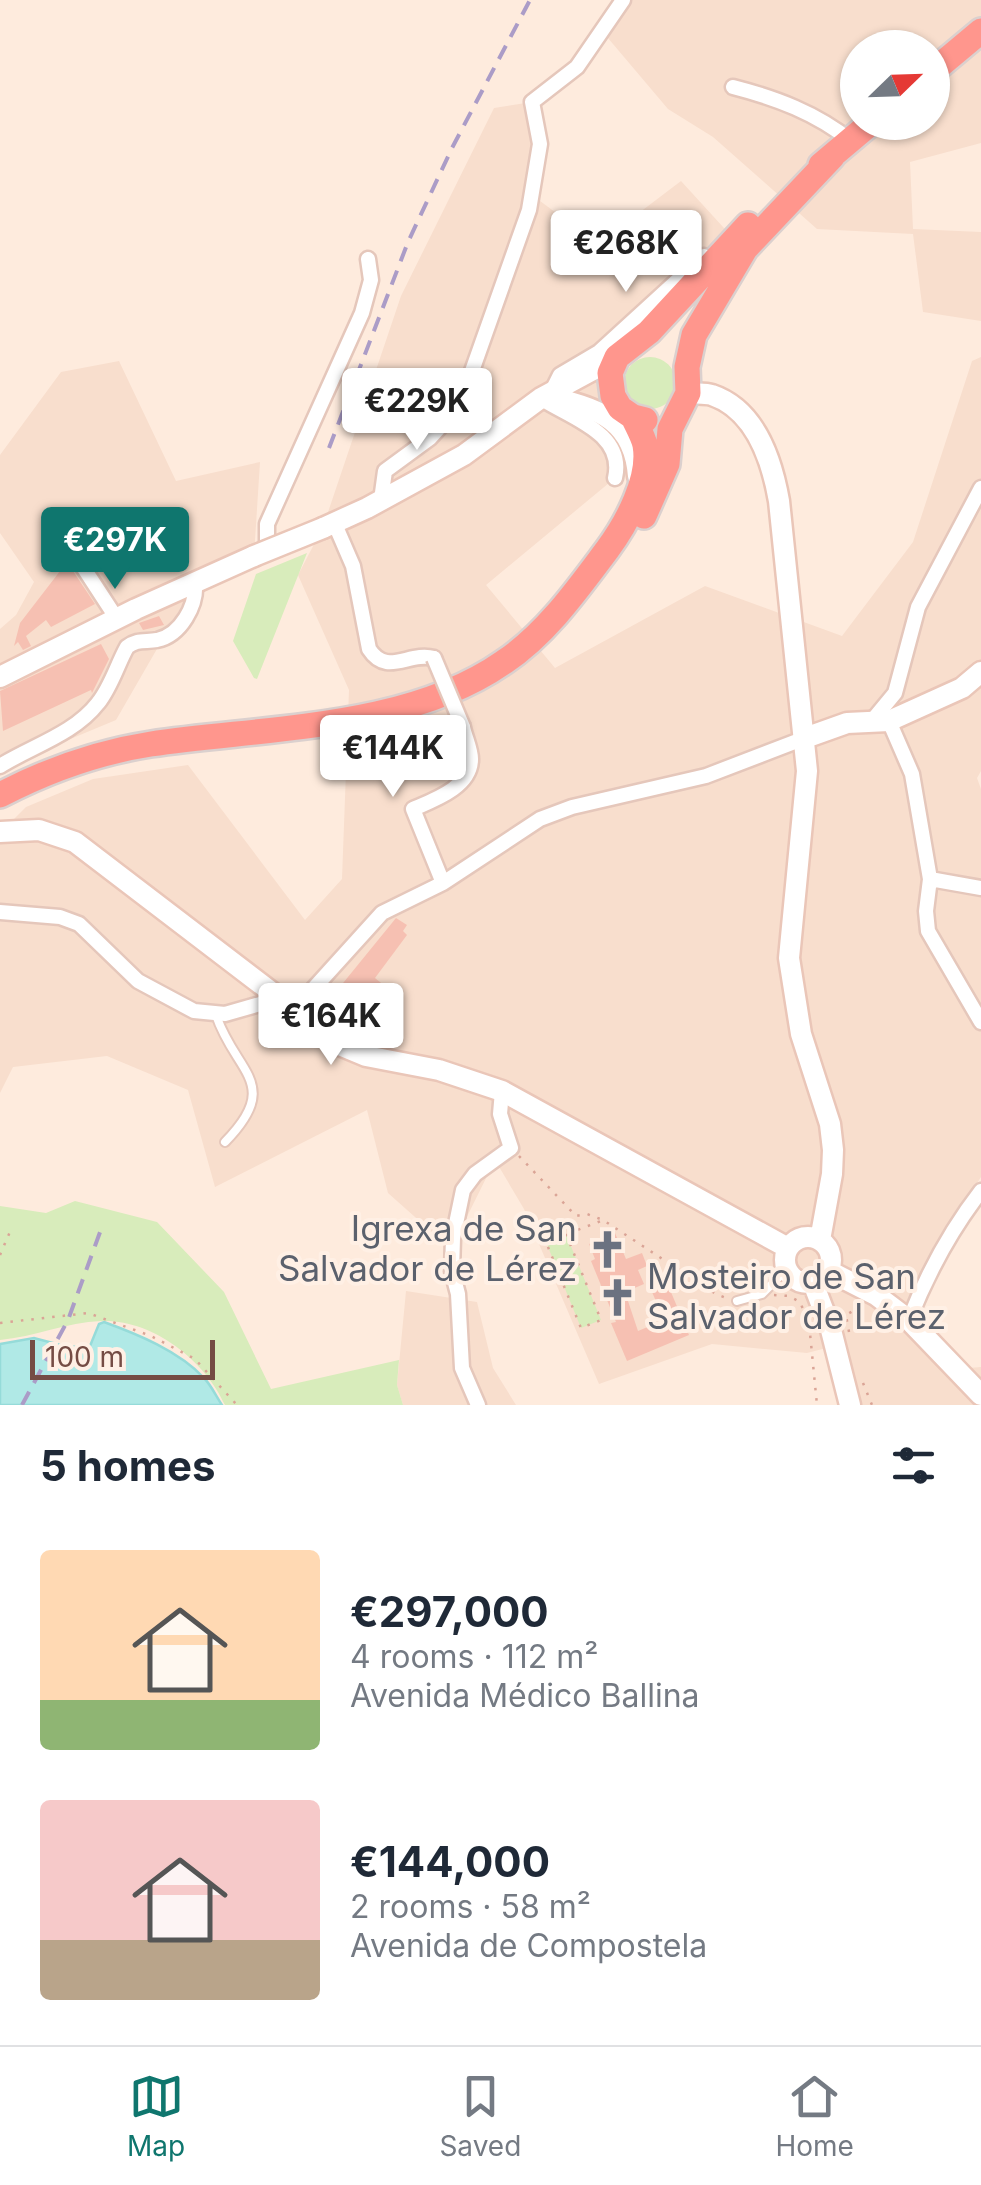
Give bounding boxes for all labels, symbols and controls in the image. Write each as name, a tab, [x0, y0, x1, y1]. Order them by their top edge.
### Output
north arrow	[840, 30, 950, 140]
map controls	[840, 30, 950, 140]
pin: €268K	[556, 210, 696, 295]
text: €268K	[573, 223, 679, 262]
pin: €229K	[347, 368, 487, 453]
text: €229K	[364, 381, 470, 420]
pin: €297K	[45, 507, 185, 592]
text: €297K	[63, 520, 167, 559]
pin: €144K	[323, 715, 463, 800]
text: €144K	[342, 728, 444, 767]
pin: €164K	[261, 983, 401, 1068]
text: €164K	[280, 996, 382, 1035]
place label: Igrexa de San Salvador de Lérez	[278, 1207, 577, 1289]
church icon: Igrexa de San Salvador de Lérez	[586, 1228, 628, 1270]
place label: Mosteiro de San Salvador de Lérez	[647, 1255, 946, 1337]
church icon: Mosteiro de San Salvador de Lérez	[596, 1276, 638, 1318]
scale bar	[30, 1335, 215, 1380]
text: 100 m	[45, 1340, 124, 1374]
icon: filters	[886, 1438, 941, 1493]
text: 5 homes	[40, 1440, 216, 1491]
text: €297,000	[350, 1586, 549, 1637]
icon: home	[120, 1590, 240, 1710]
text: 4 rooms · 112 m²	[350, 1637, 598, 1676]
text: Avenida Médico Ballina	[350, 1676, 700, 1715]
text: €144,000	[350, 1836, 550, 1887]
icon: home	[120, 1840, 240, 1960]
text: 2 rooms · 58 m²	[350, 1887, 591, 1926]
text: Avenida de Compostela	[350, 1926, 707, 1965]
tab: Map	[127, 2069, 185, 2163]
tab: Saved	[439, 2069, 521, 2163]
tab: Home	[775, 2069, 854, 2163]

